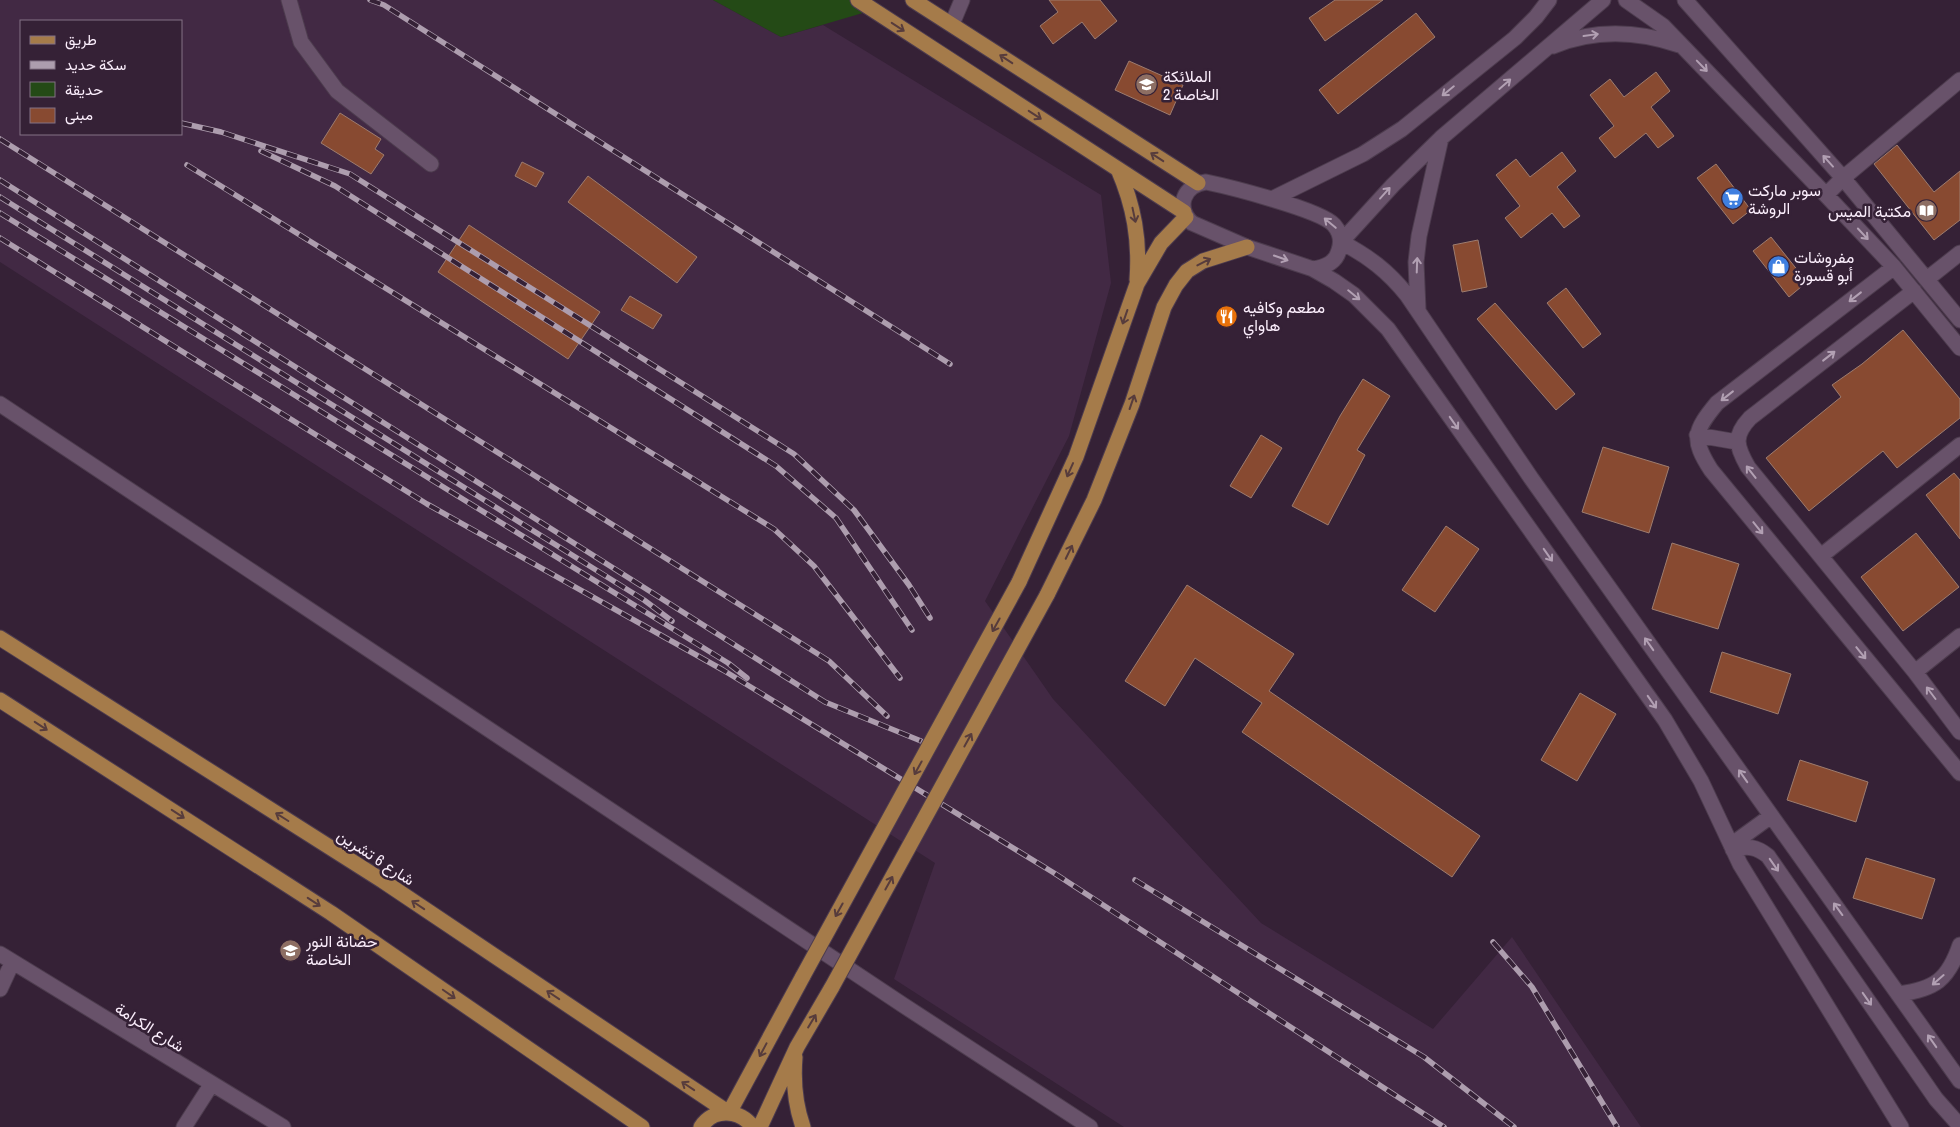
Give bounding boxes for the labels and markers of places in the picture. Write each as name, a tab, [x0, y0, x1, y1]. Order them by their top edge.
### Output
place label: الملائكة الخاصة 2	[1163, 65, 1219, 105]
school or university icon: الملائكة الخاصة 2	[1135, 73, 1159, 97]
place label: سوبر ماركت الروشة	[1748, 179, 1821, 219]
supermarket icon: سوبر ماركت الروشة	[1720, 187, 1744, 211]
library icon: مكتبة الميس	[1915, 199, 1939, 223]
place label: مكتبة الميس	[1828, 200, 1911, 222]
place label: مفروشات أبو قسورة	[1794, 246, 1854, 286]
shop icon: مفروشات أبو قسورة	[1766, 254, 1790, 278]
place label: مطعم وكافيه هاواي	[1243, 296, 1325, 339]
restaurant icon: مطعم وكافيه هاواي	[1215, 304, 1239, 328]
place label: حضانة النور الخاصة	[305, 930, 378, 970]
school or university icon: حضانة النور الخاصة	[278, 938, 302, 962]

